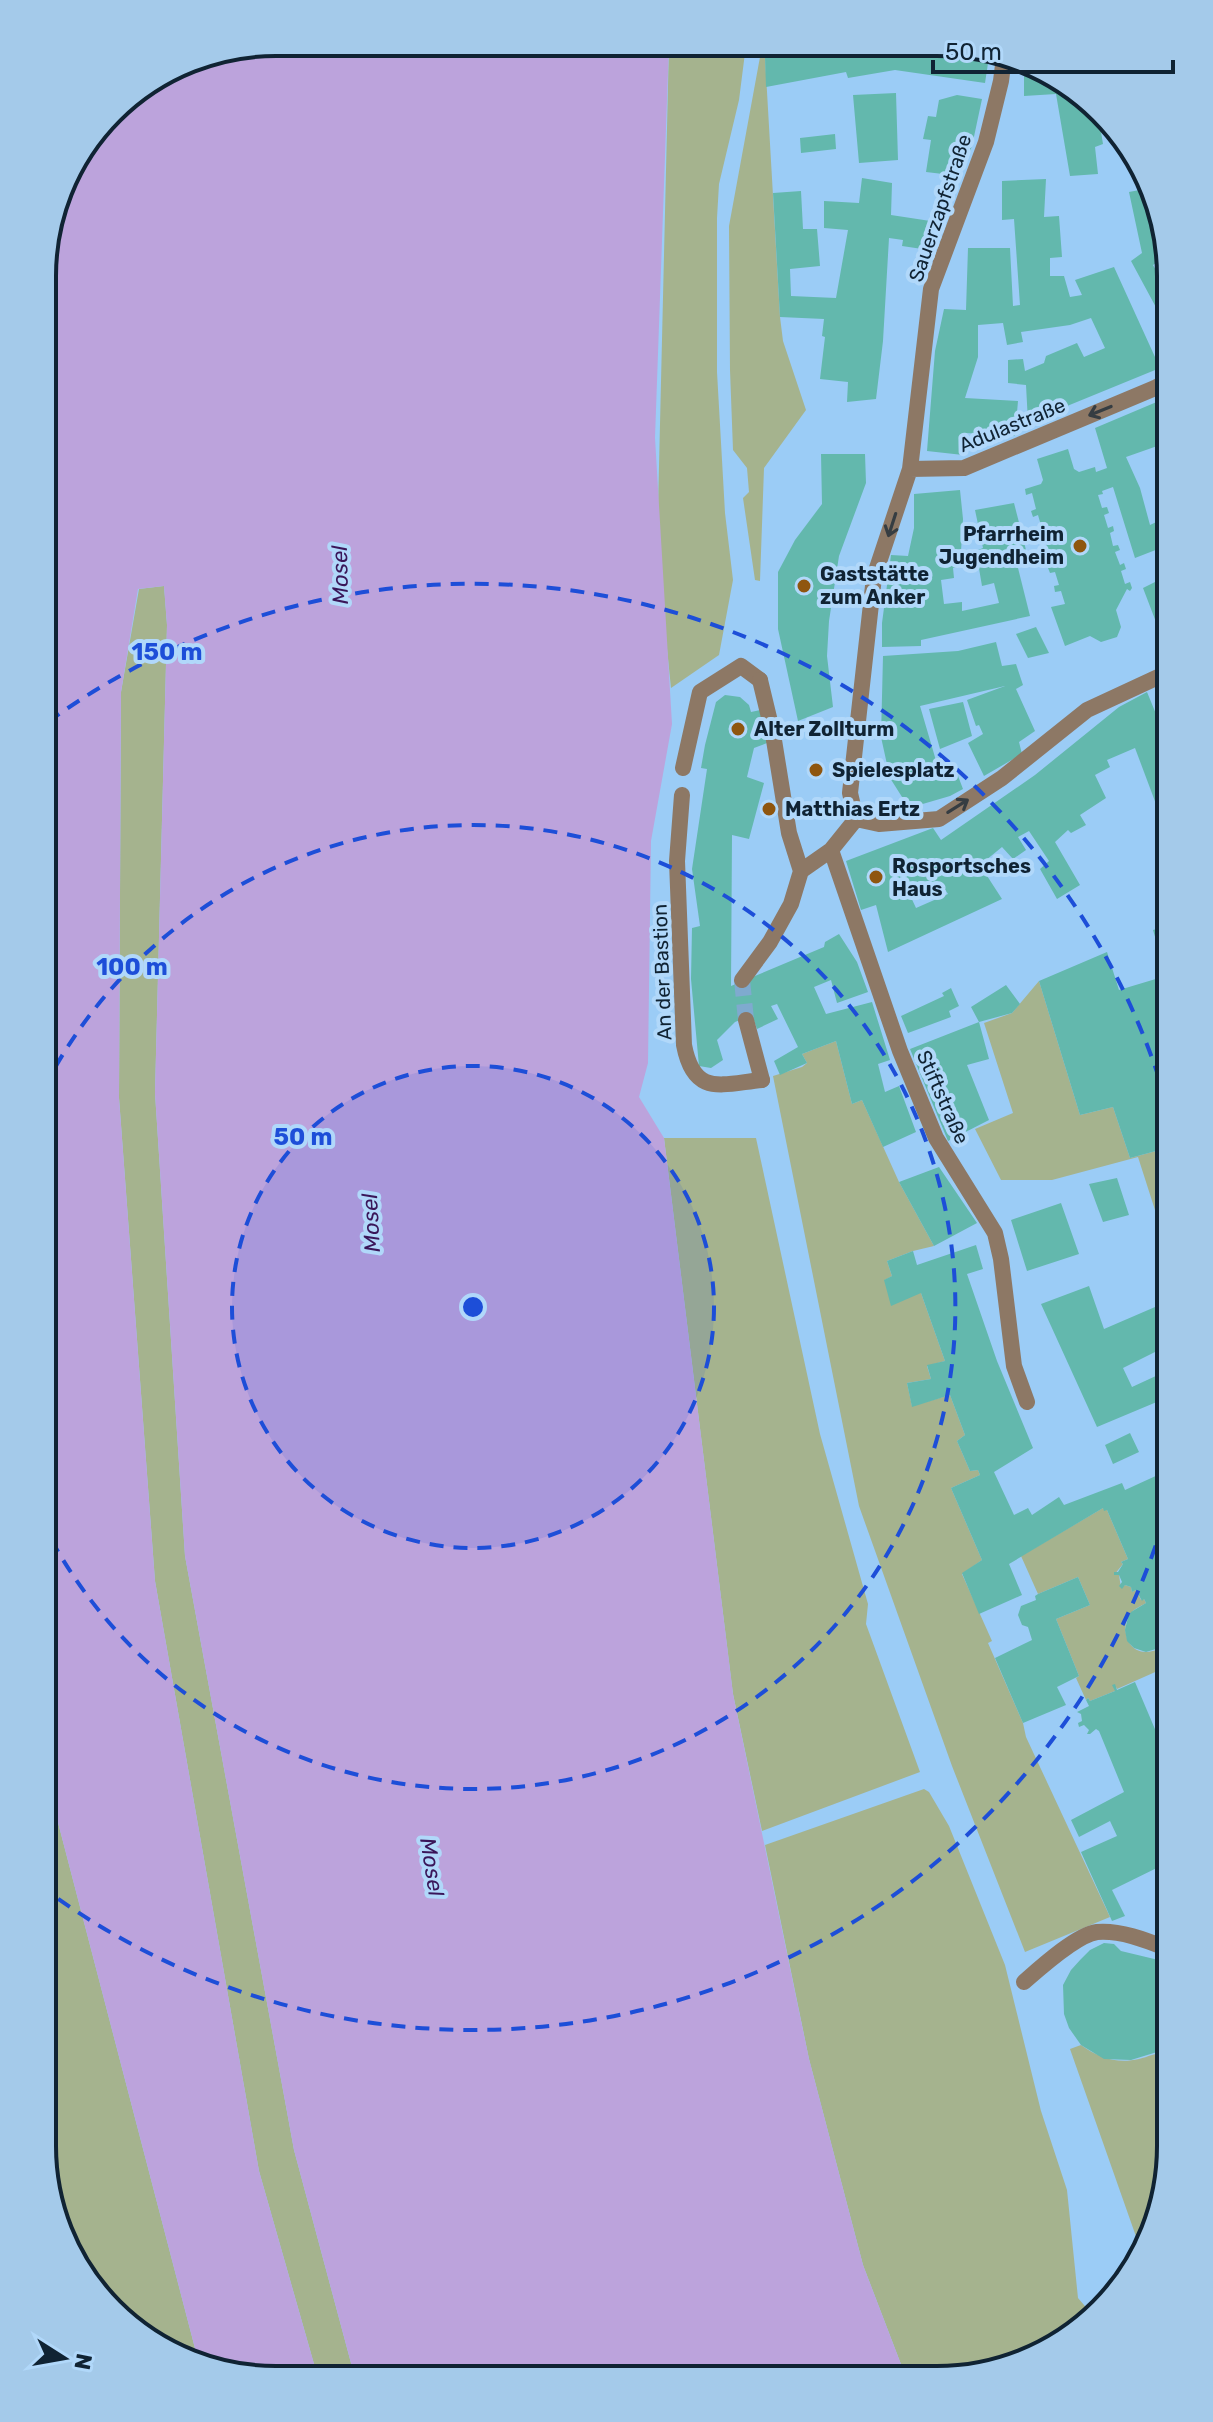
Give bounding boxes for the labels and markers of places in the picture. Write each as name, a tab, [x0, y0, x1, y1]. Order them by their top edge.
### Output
place label: Pfarrheim Jugendheim	[939, 522, 1064, 569]
marker: Pfarrheim Jugendheim	[1071, 537, 1089, 555]
place label: Gaststätte zum Anker	[820, 562, 929, 609]
marker: Gaststätte zum Anker	[795, 577, 813, 595]
place label: Alter Zollturm	[754, 717, 894, 741]
marker: Alter Zollturm	[729, 720, 747, 738]
place label: Spielesplatz	[832, 758, 955, 782]
marker: Spielesplatz	[807, 761, 825, 779]
place label: Matthias Ertz	[785, 797, 920, 821]
marker: Matthias Ertz	[760, 800, 778, 818]
place label: Rosportsches Haus	[892, 854, 1031, 901]
marker: Rosportsches Haus	[867, 868, 885, 886]
centre of rings	[459, 1293, 487, 1321]

